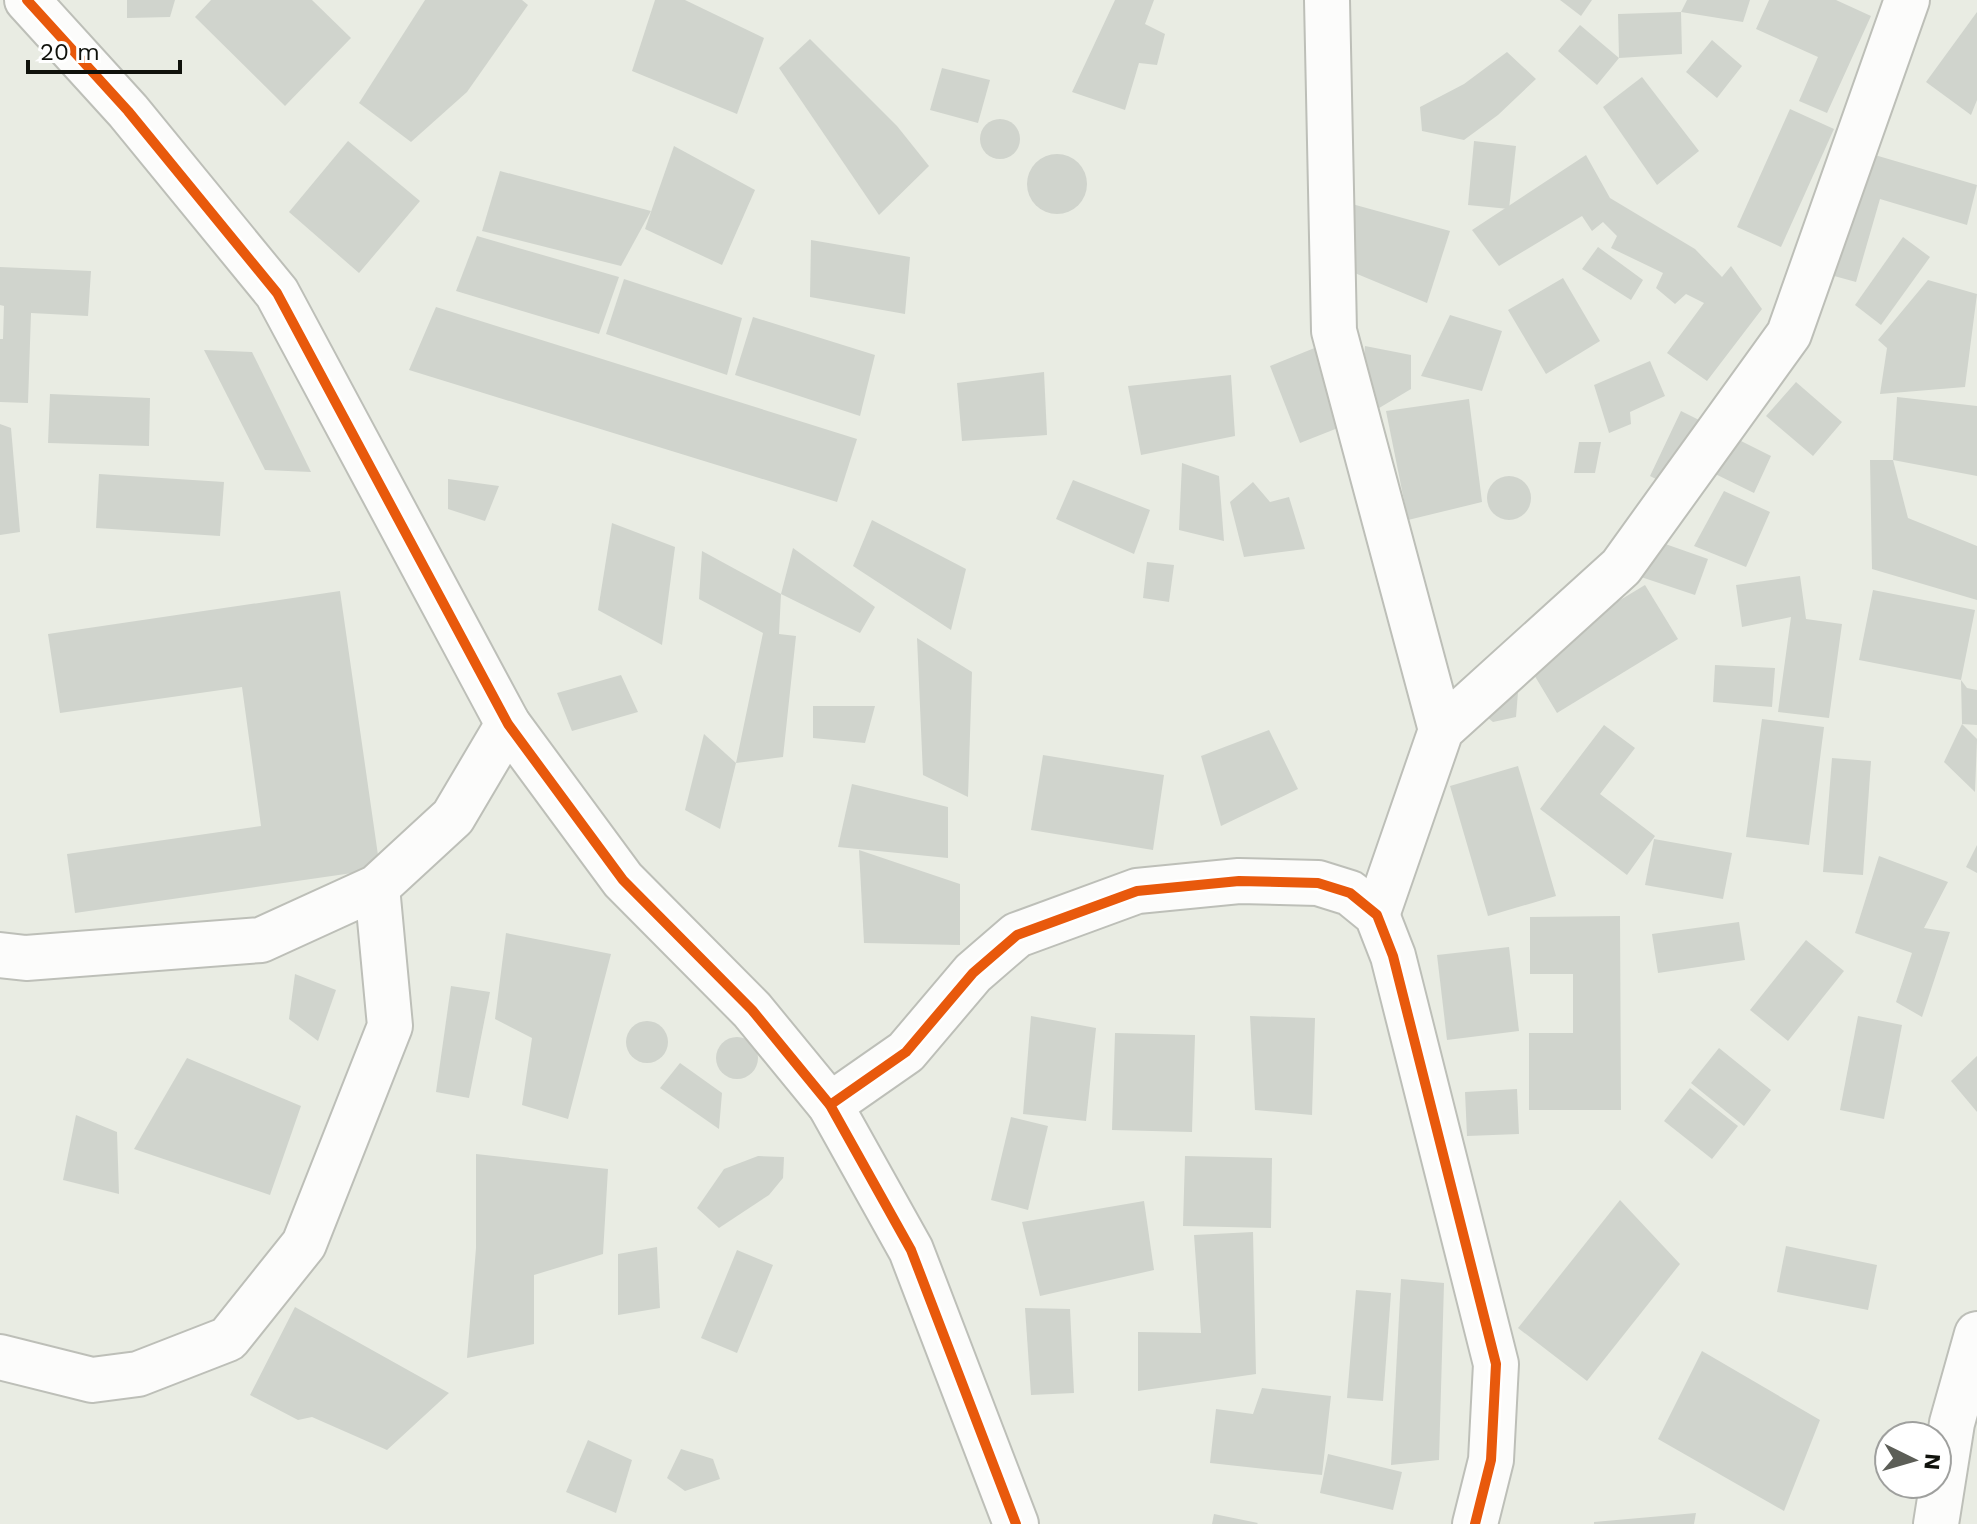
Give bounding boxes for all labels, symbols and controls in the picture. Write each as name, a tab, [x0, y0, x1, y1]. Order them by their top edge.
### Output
scale bar	[28, 24, 180, 74]
text: 20 m	[40, 38, 100, 66]
north arrow	[1873, 1420, 1953, 1500]
text: N	[1919, 1452, 1946, 1471]

